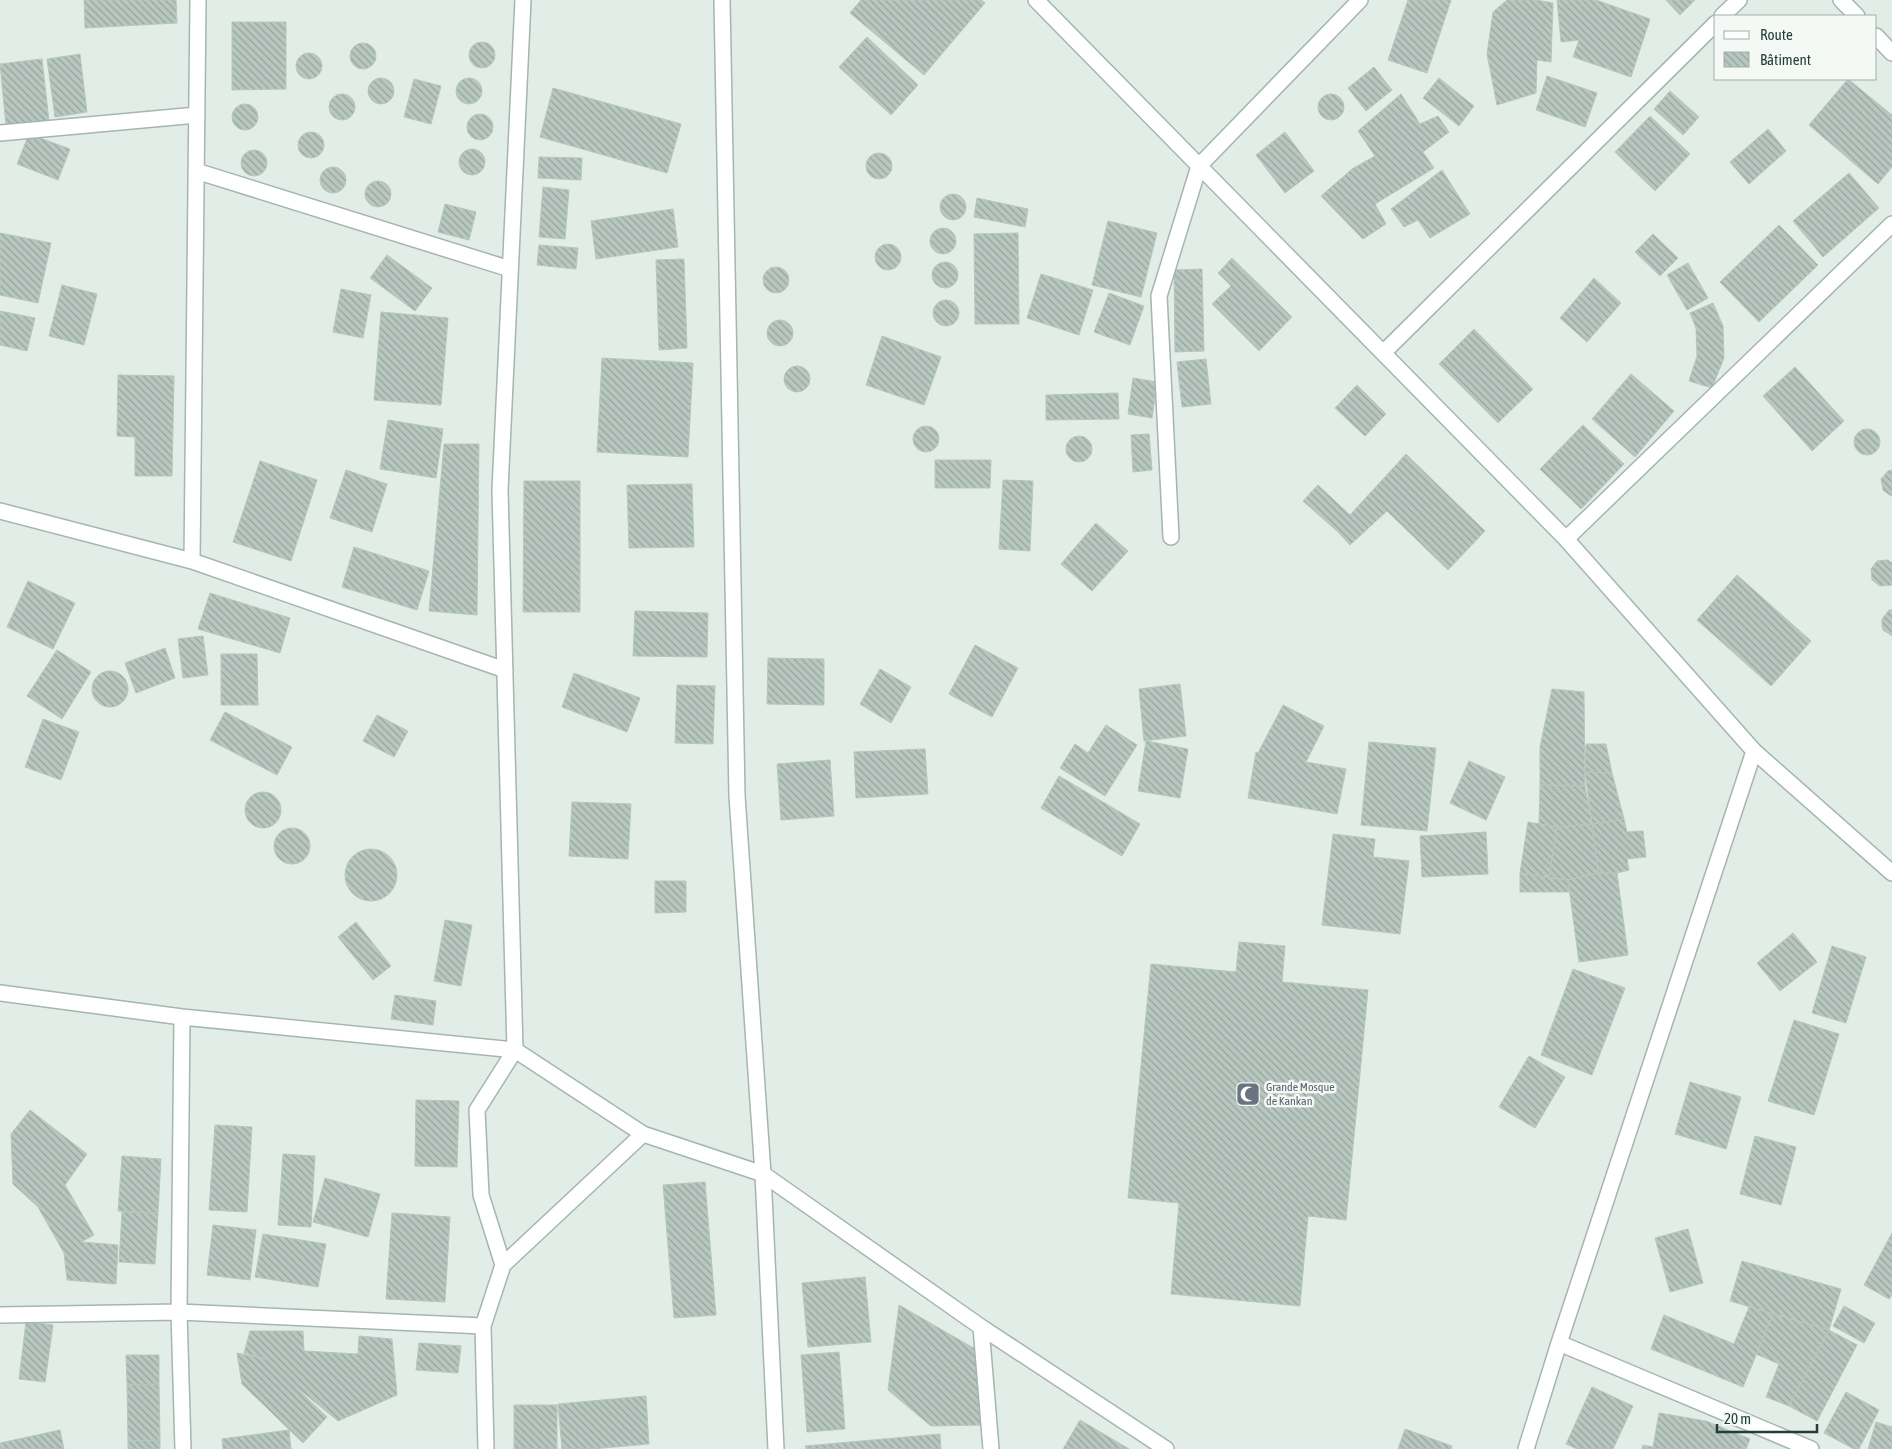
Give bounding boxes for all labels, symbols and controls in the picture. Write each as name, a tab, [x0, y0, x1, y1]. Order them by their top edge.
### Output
legend	[1714, 15, 1877, 80]
text: Route	[1760, 26, 1793, 43]
text: Bâtiment	[1760, 51, 1811, 68]
place label: Grande Mosque de Kankan	[1266, 1080, 1335, 1108]
mosque icon: Grande Mosque de Kankan	[1235, 1081, 1261, 1107]
scale bar	[1717, 1402, 1817, 1434]
text: 20 m	[1724, 1410, 1751, 1427]

